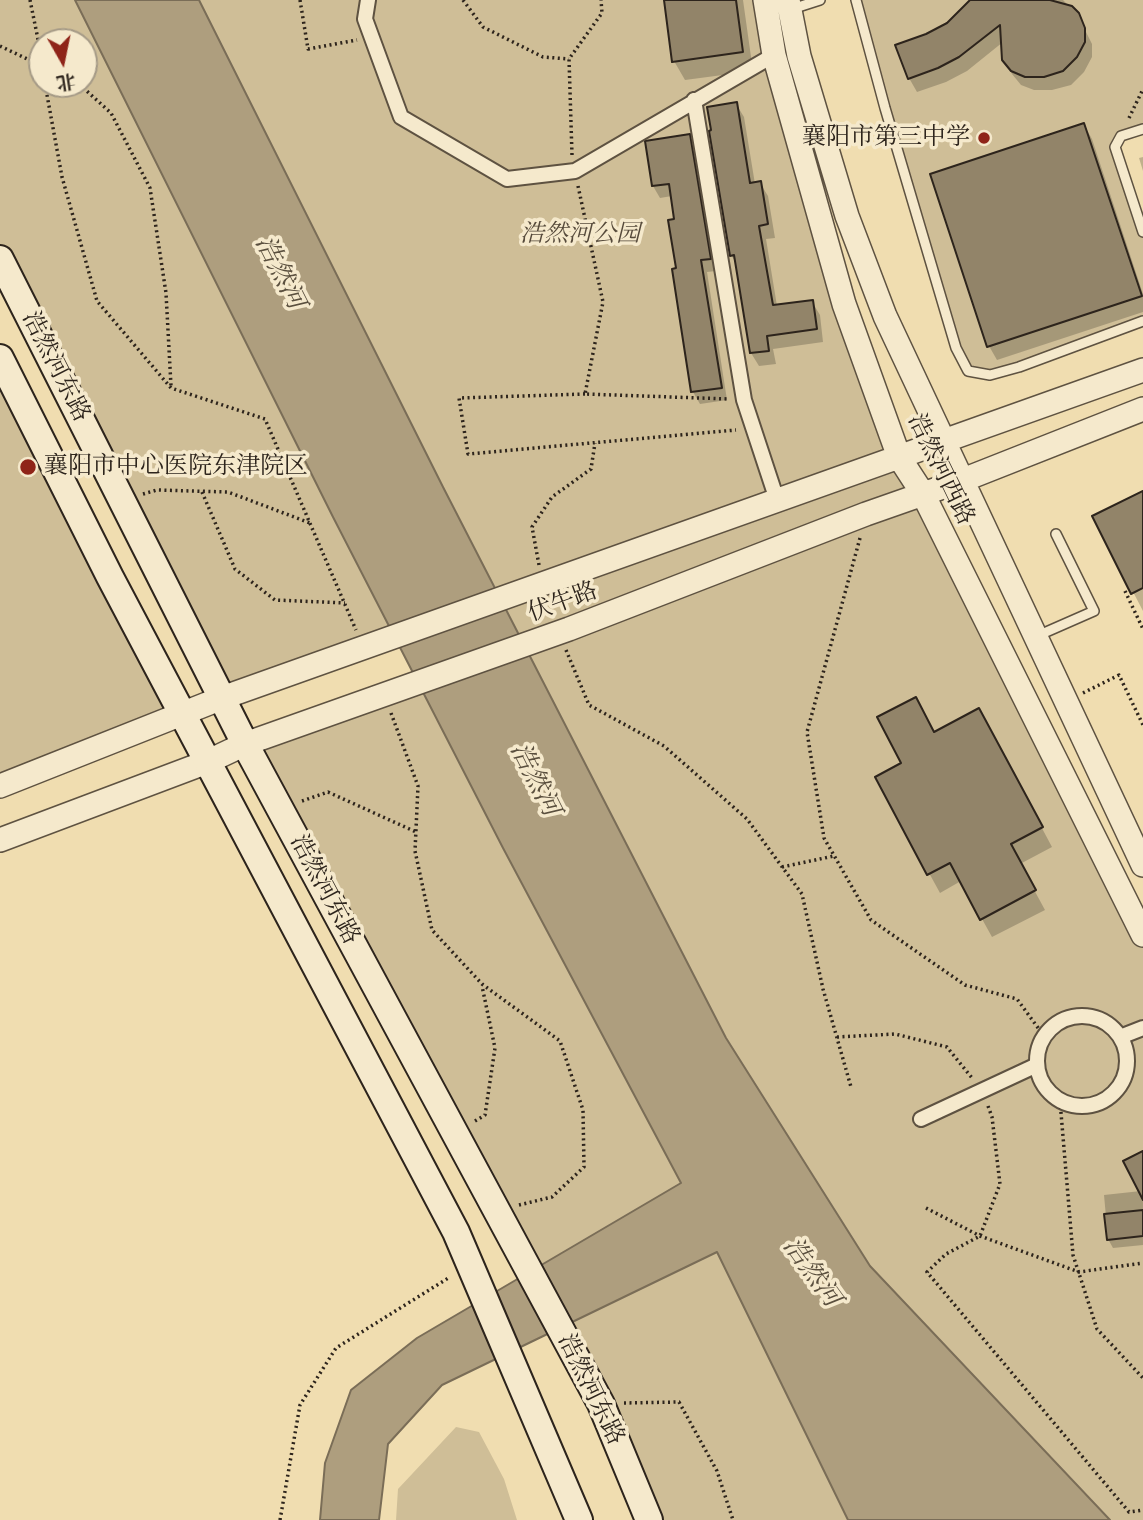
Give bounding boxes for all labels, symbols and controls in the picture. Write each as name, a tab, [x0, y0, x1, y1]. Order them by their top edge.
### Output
north arrow	[28, 28, 98, 98]
text: 北	[55, 68, 77, 95]
place label: 襄阳市第三中学	[802, 124, 970, 152]
marker: 襄阳市第三中学	[976, 130, 992, 146]
park label: 浩然河公园	[520, 221, 640, 249]
water label: 浩然河	[247, 231, 311, 315]
street label: 浩然河东路	[15, 307, 95, 427]
street label: 浩然河西路	[901, 410, 979, 530]
place label: 襄阳市中心医院东津院区	[44, 453, 308, 481]
marker: 襄阳市中心医院东津院区	[18, 457, 38, 477]
street label: 伏牛路	[524, 577, 602, 629]
water label: 浩然河	[502, 738, 566, 822]
street label: 浩然河东路	[283, 830, 365, 950]
water label: 浩然河	[775, 1232, 847, 1314]
street label: 浩然河东路	[551, 1330, 629, 1450]

